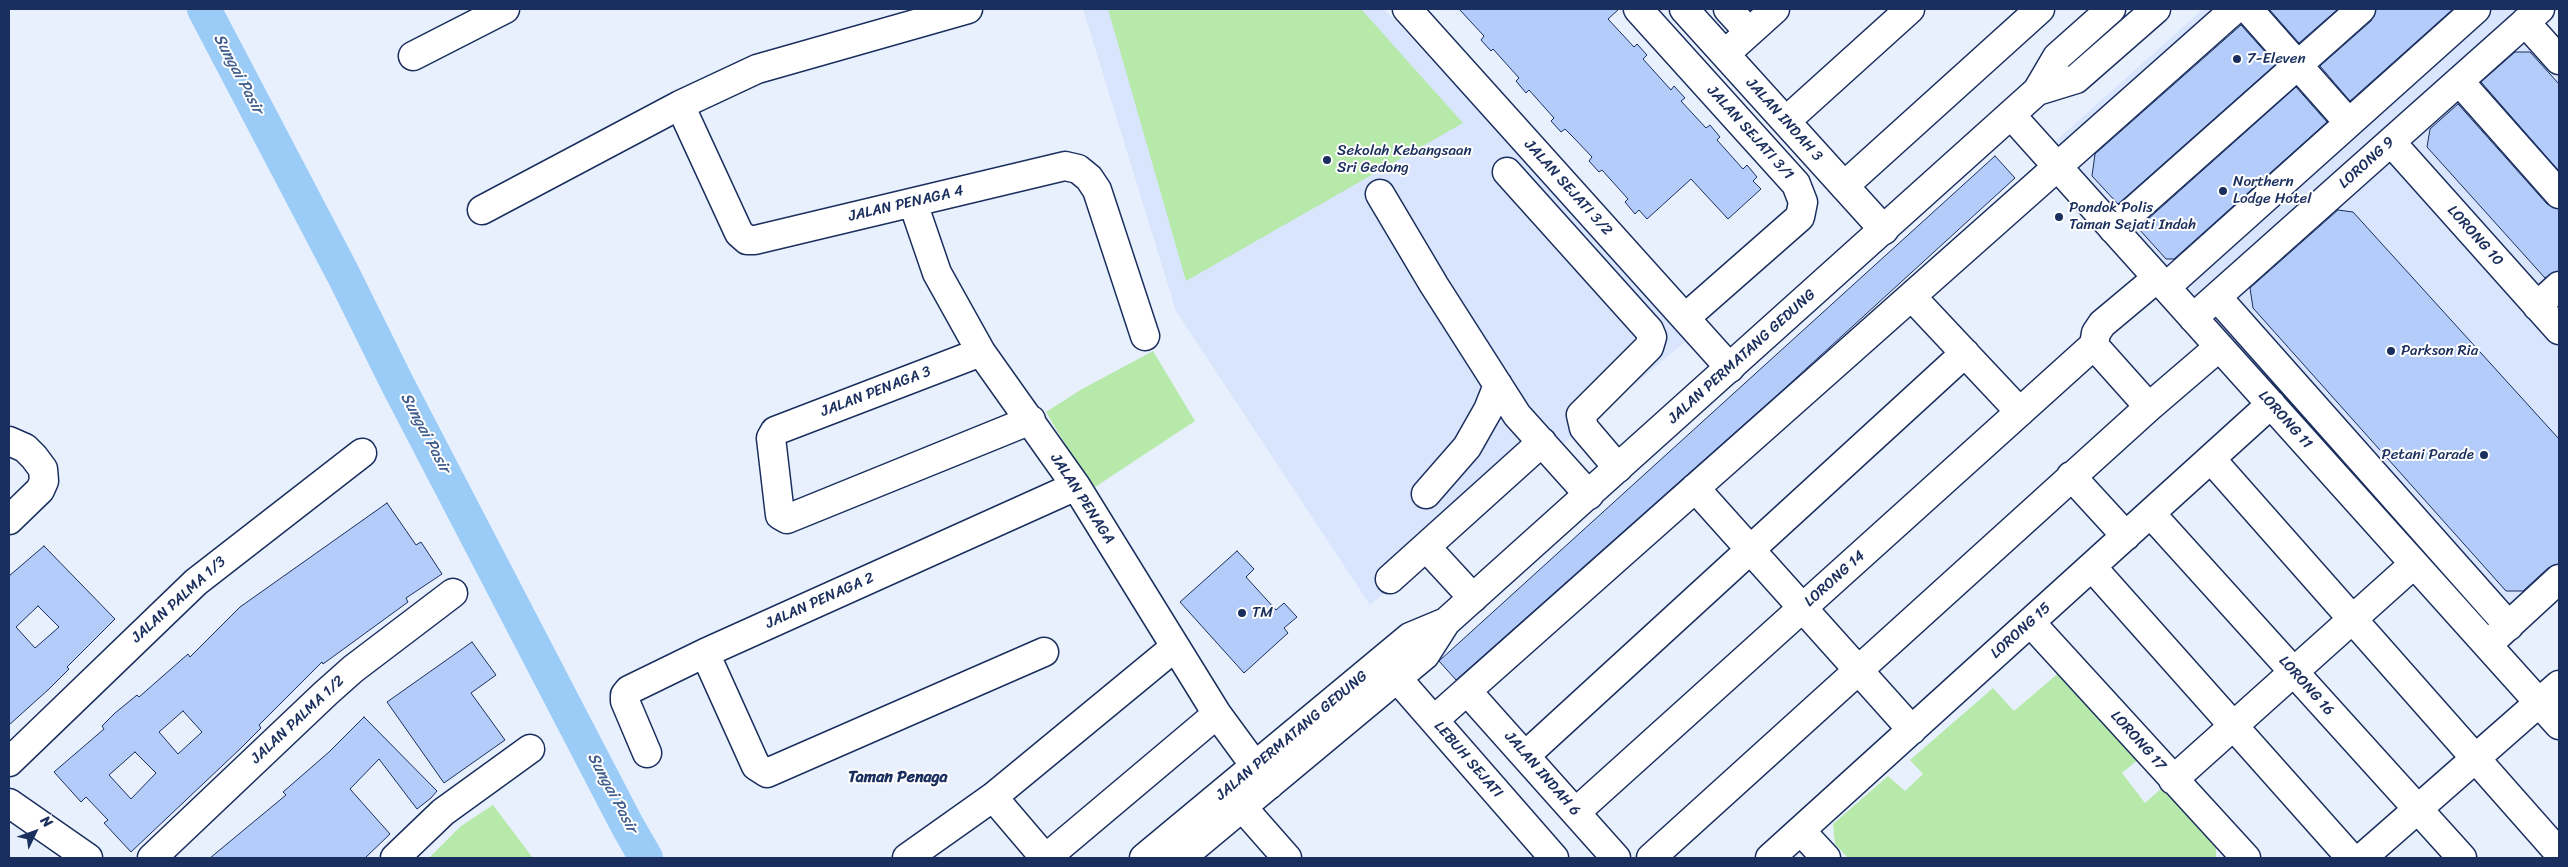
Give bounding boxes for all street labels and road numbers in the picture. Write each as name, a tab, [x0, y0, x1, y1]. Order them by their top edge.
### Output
street label: JALAN INDAH 3	[1742, 75, 1826, 165]
street label: JALAN SEJATI 3/1	[1703, 82, 1797, 184]
street label: LORONG 9	[2336, 133, 2398, 193]
street label: JALAN SEJATI 3/2	[1520, 136, 1616, 240]
street label: JALAN PENAGA 4	[847, 182, 965, 226]
street label: LORONG 10	[2443, 202, 2507, 270]
street label: JALAN PERMATANG GEDUNG	[1665, 286, 1819, 428]
street label: JALAN PENAGA 3	[819, 363, 933, 421]
street label: LORONG 11	[2254, 387, 2316, 453]
street label: JALAN PENAGA	[1046, 450, 1118, 548]
street label: LORONG 14	[1801, 547, 1869, 611]
street label: JALAN PALMA 1/3	[128, 553, 230, 647]
street label: JALAN PENAGA 2	[763, 569, 877, 633]
street label: LORONG 15	[1987, 599, 2055, 663]
street label: LORONG 16	[2274, 652, 2338, 720]
street label: JALAN PERMATANG GEDUNG	[1213, 667, 1371, 805]
street label: JALAN PALMA 1/2	[248, 672, 348, 768]
street label: LORONG 17	[2106, 707, 2170, 775]
street label: LEBUH SEJATI	[1430, 718, 1506, 802]
street label: JALAN INDAH 6	[1500, 728, 1584, 820]

